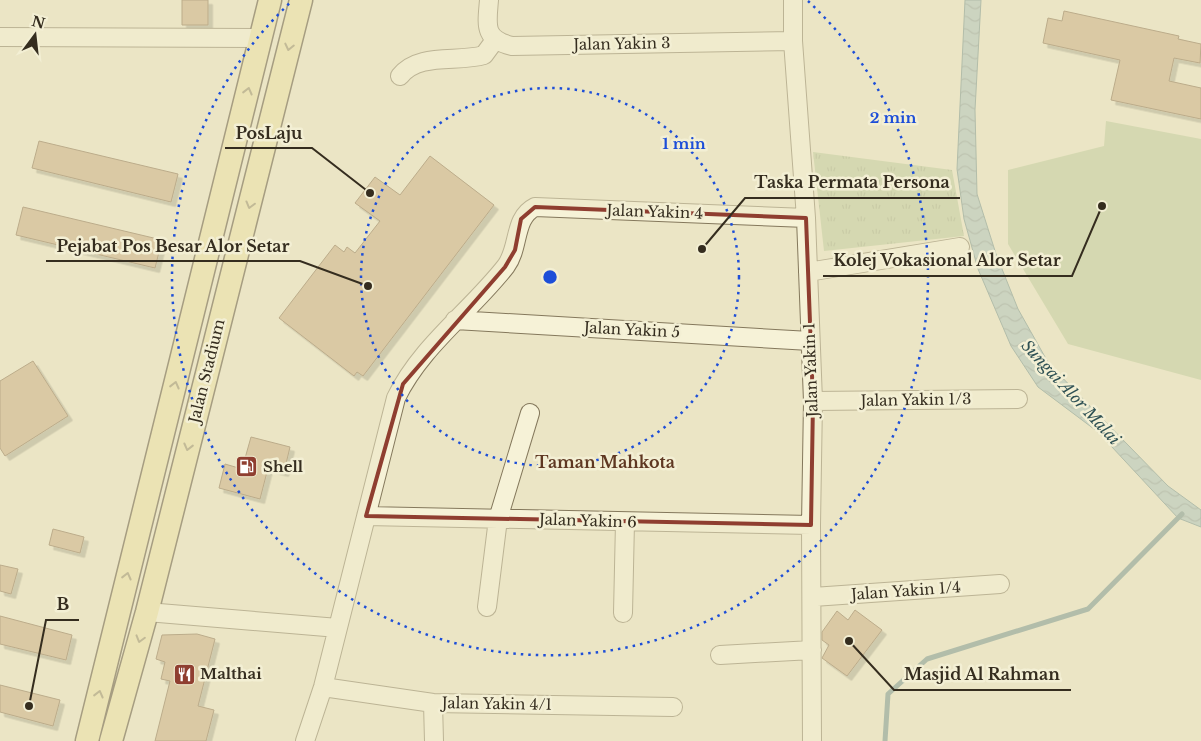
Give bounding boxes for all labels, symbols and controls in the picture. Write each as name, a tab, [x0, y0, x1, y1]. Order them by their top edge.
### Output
north arrow	[10, 10, 60, 60]
text: N	[30, 12, 47, 33]
street label: Jalan Yakin 3	[571, 33, 671, 54]
one-way arrow	[284, 43, 295, 52]
one-way arrow	[242, 87, 253, 96]
text: 2 min	[870, 108, 916, 127]
callout: PosLaju	[225, 117, 312, 148]
text: PosLaju	[236, 123, 303, 143]
text: 1 min	[662, 134, 706, 153]
callout: Taska Permata Persona	[745, 167, 960, 198]
text: Taska Permata Persona	[754, 172, 950, 192]
street label: Jalan Yakin 4	[604, 200, 704, 223]
one-way arrow	[245, 201, 256, 210]
callout: Pejabat Pos Besar Alor Setar	[46, 230, 300, 261]
text: Pejabat Pos Besar Alor Setar	[57, 236, 290, 256]
callout: Kolej Vokasional Alor Setar	[823, 245, 1072, 276]
text: Kolej Vokasional Alor Setar	[833, 250, 1061, 270]
centre of rings	[541, 268, 559, 286]
street label: Jalan Stadium	[184, 317, 229, 427]
street label: Jalan Yakin 5	[581, 317, 681, 342]
street label: Jalan Yakin 1	[799, 322, 822, 420]
water label: Sungai Alor Malai	[1017, 335, 1125, 449]
one-way arrow	[170, 381, 180, 389]
street label: Jalan Yakin 1/3	[859, 389, 971, 410]
one-way arrow	[183, 443, 194, 452]
district label: Taman Mahkota	[535, 452, 675, 472]
fuel station icon: Shell	[235, 455, 259, 479]
place label: Shell	[263, 457, 304, 476]
street label: Jalan Yakin 6	[537, 509, 637, 532]
one-way arrow	[121, 572, 132, 581]
street label: Jalan Yakin 1/4	[848, 577, 961, 604]
callout: B	[46, 589, 79, 620]
text: B	[57, 594, 70, 614]
one-way arrow	[135, 634, 145, 642]
callout: Masjid Al Rahman	[894, 659, 1071, 690]
restaurant icon: Malthai	[172, 662, 196, 686]
place label: Malthai	[200, 664, 262, 683]
text: Masjid Al Rahman	[904, 664, 1060, 684]
one-way arrow	[93, 690, 103, 698]
street label: Jalan Yakin 4/1	[440, 693, 552, 714]

